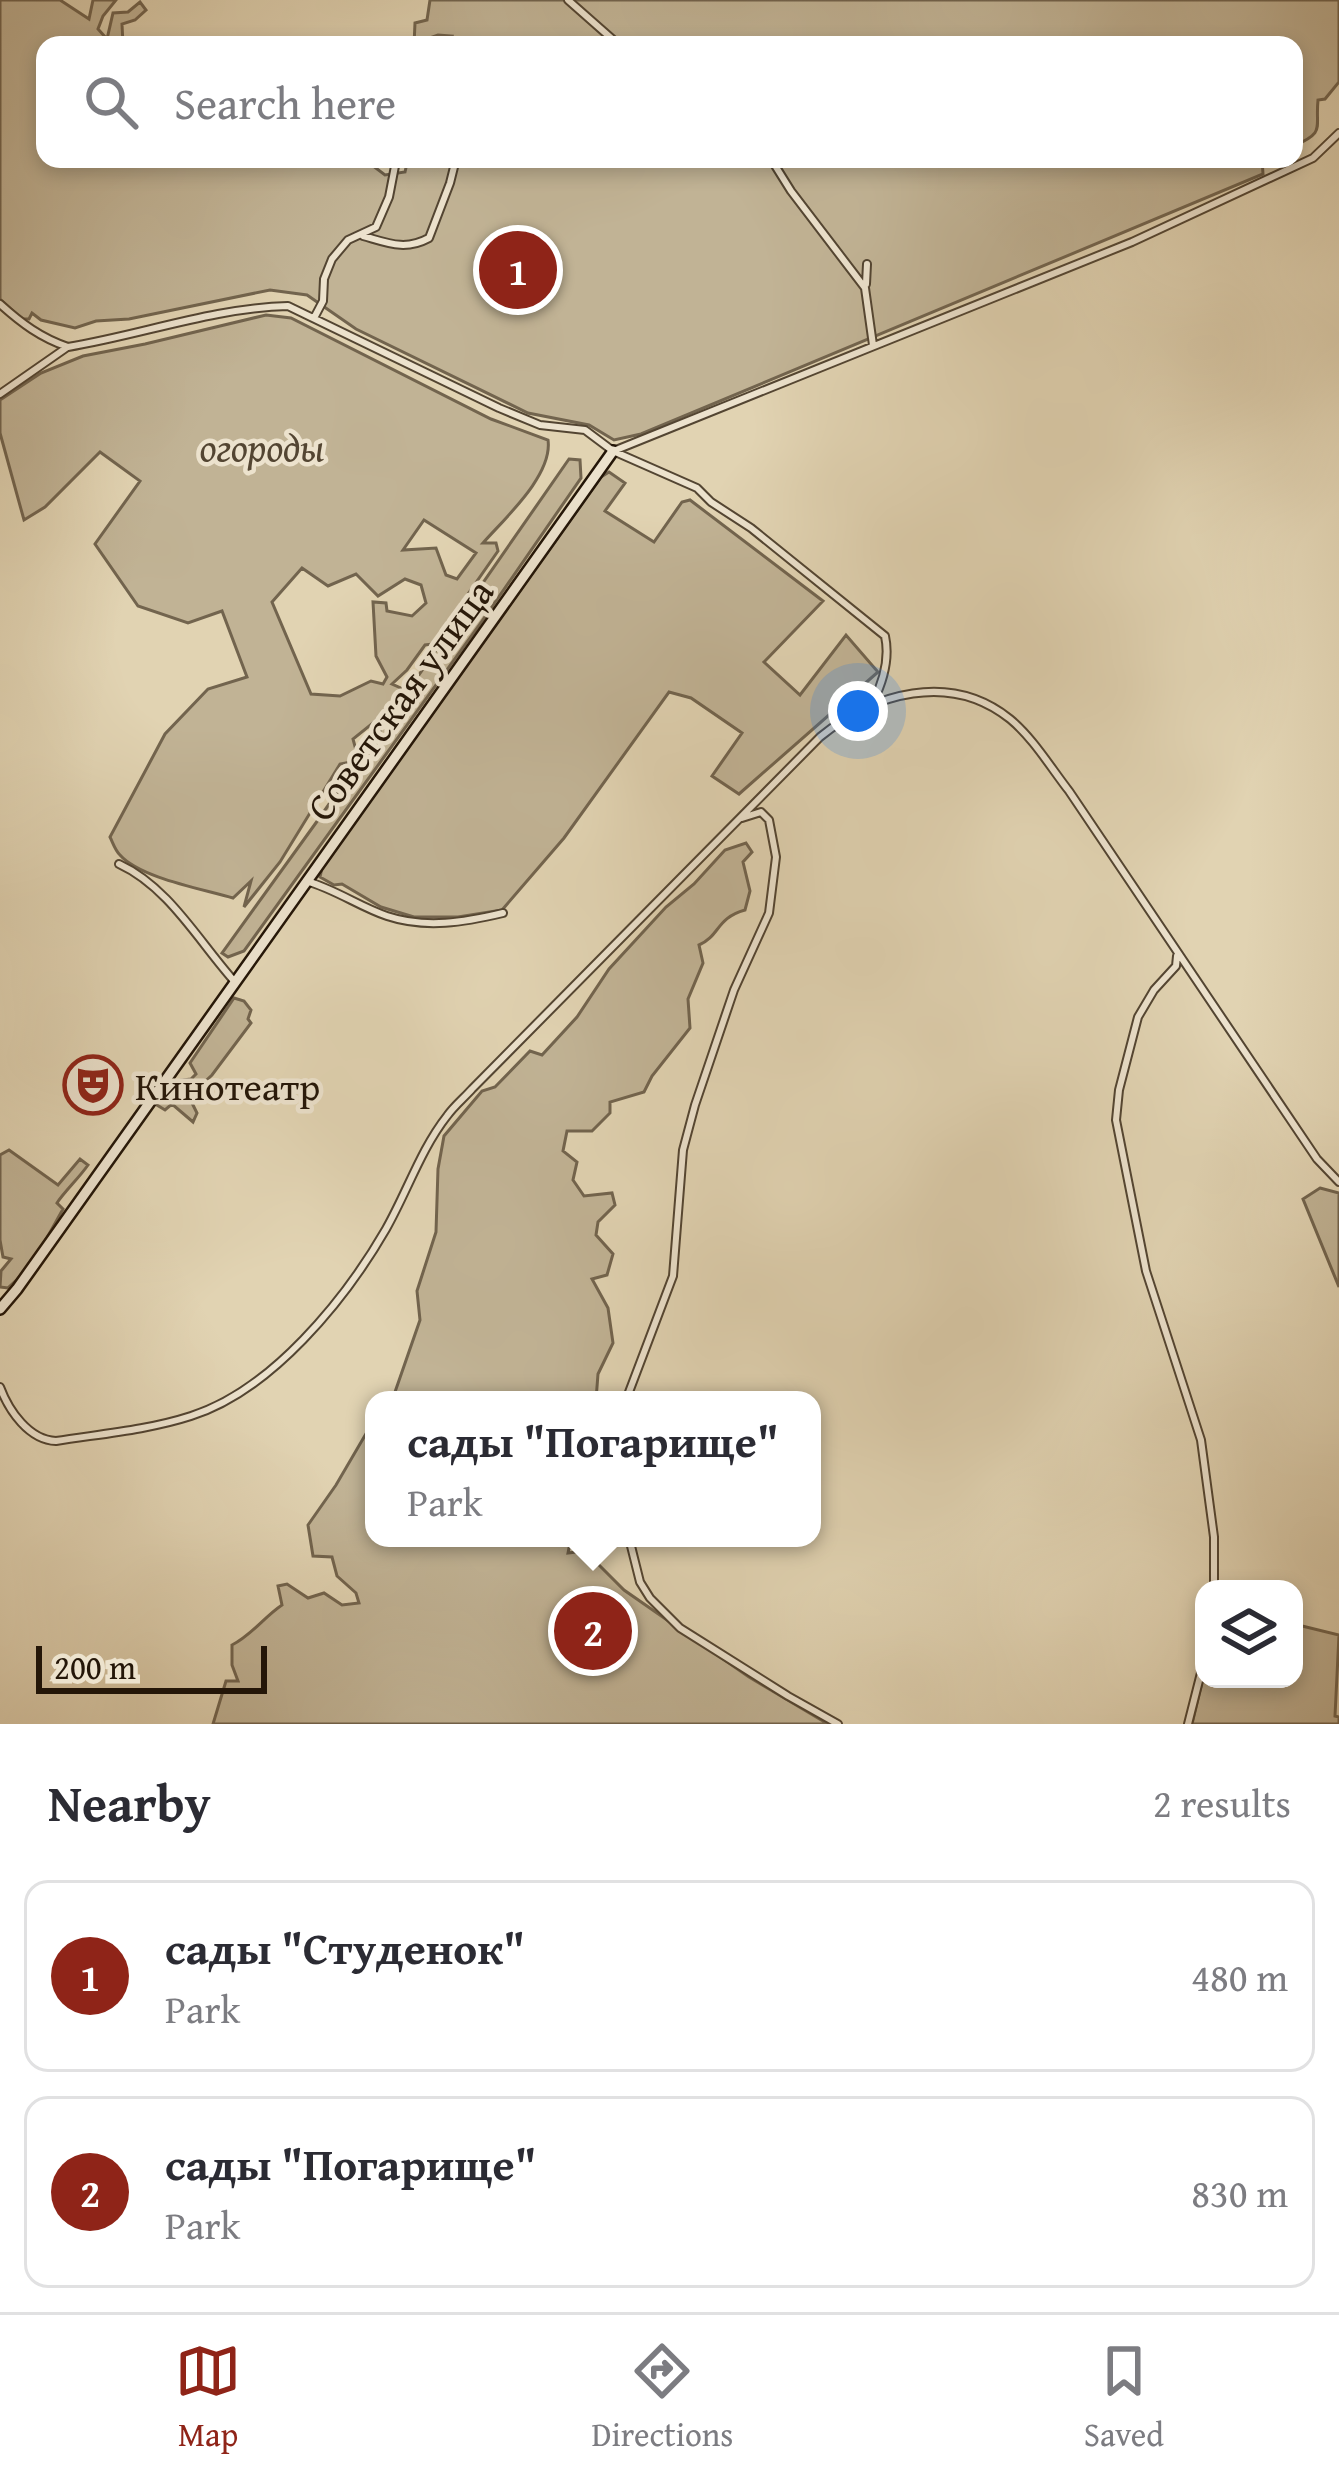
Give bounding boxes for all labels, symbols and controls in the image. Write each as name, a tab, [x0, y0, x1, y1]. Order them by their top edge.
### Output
search box	[36, 36, 1303, 168]
icon: search	[78, 69, 144, 135]
text: Search here	[174, 70, 396, 135]
pin: 1	[479, 225, 557, 315]
park label: огороды	[200, 418, 324, 475]
street label: Советская улица	[292, 566, 507, 832]
your location	[828, 681, 888, 741]
theatre icon: Кинотеатр	[62, 1054, 124, 1116]
place label: Кинотеатр	[135, 1057, 320, 1114]
popup	[365, 1391, 821, 1547]
text: сады "Погарище"	[407, 1408, 779, 1473]
text: Park	[407, 1473, 483, 1530]
map controls	[1195, 1580, 1303, 1688]
button: layers	[1195, 1580, 1303, 1688]
pin: 2	[554, 1586, 632, 1676]
scale bar	[36, 1640, 267, 1693]
text: 200 m	[54, 1643, 136, 1691]
text: Nearby	[48, 1765, 211, 1840]
text: 2 results	[1153, 1774, 1291, 1831]
text: сады "Студенок"	[165, 1915, 525, 1980]
text: 1	[80, 1948, 100, 2005]
text: 480 m	[1191, 1948, 1288, 2005]
text: Park	[165, 1980, 240, 2037]
text: сады "Погарище"	[165, 2131, 536, 2196]
text: 2	[80, 2164, 100, 2221]
text: 830 m	[1191, 2164, 1288, 2221]
text: Park	[165, 2196, 240, 2253]
tab: Map	[175, 2338, 241, 2458]
tab: Directions	[592, 2338, 733, 2458]
tab: Saved	[1084, 2338, 1164, 2458]

